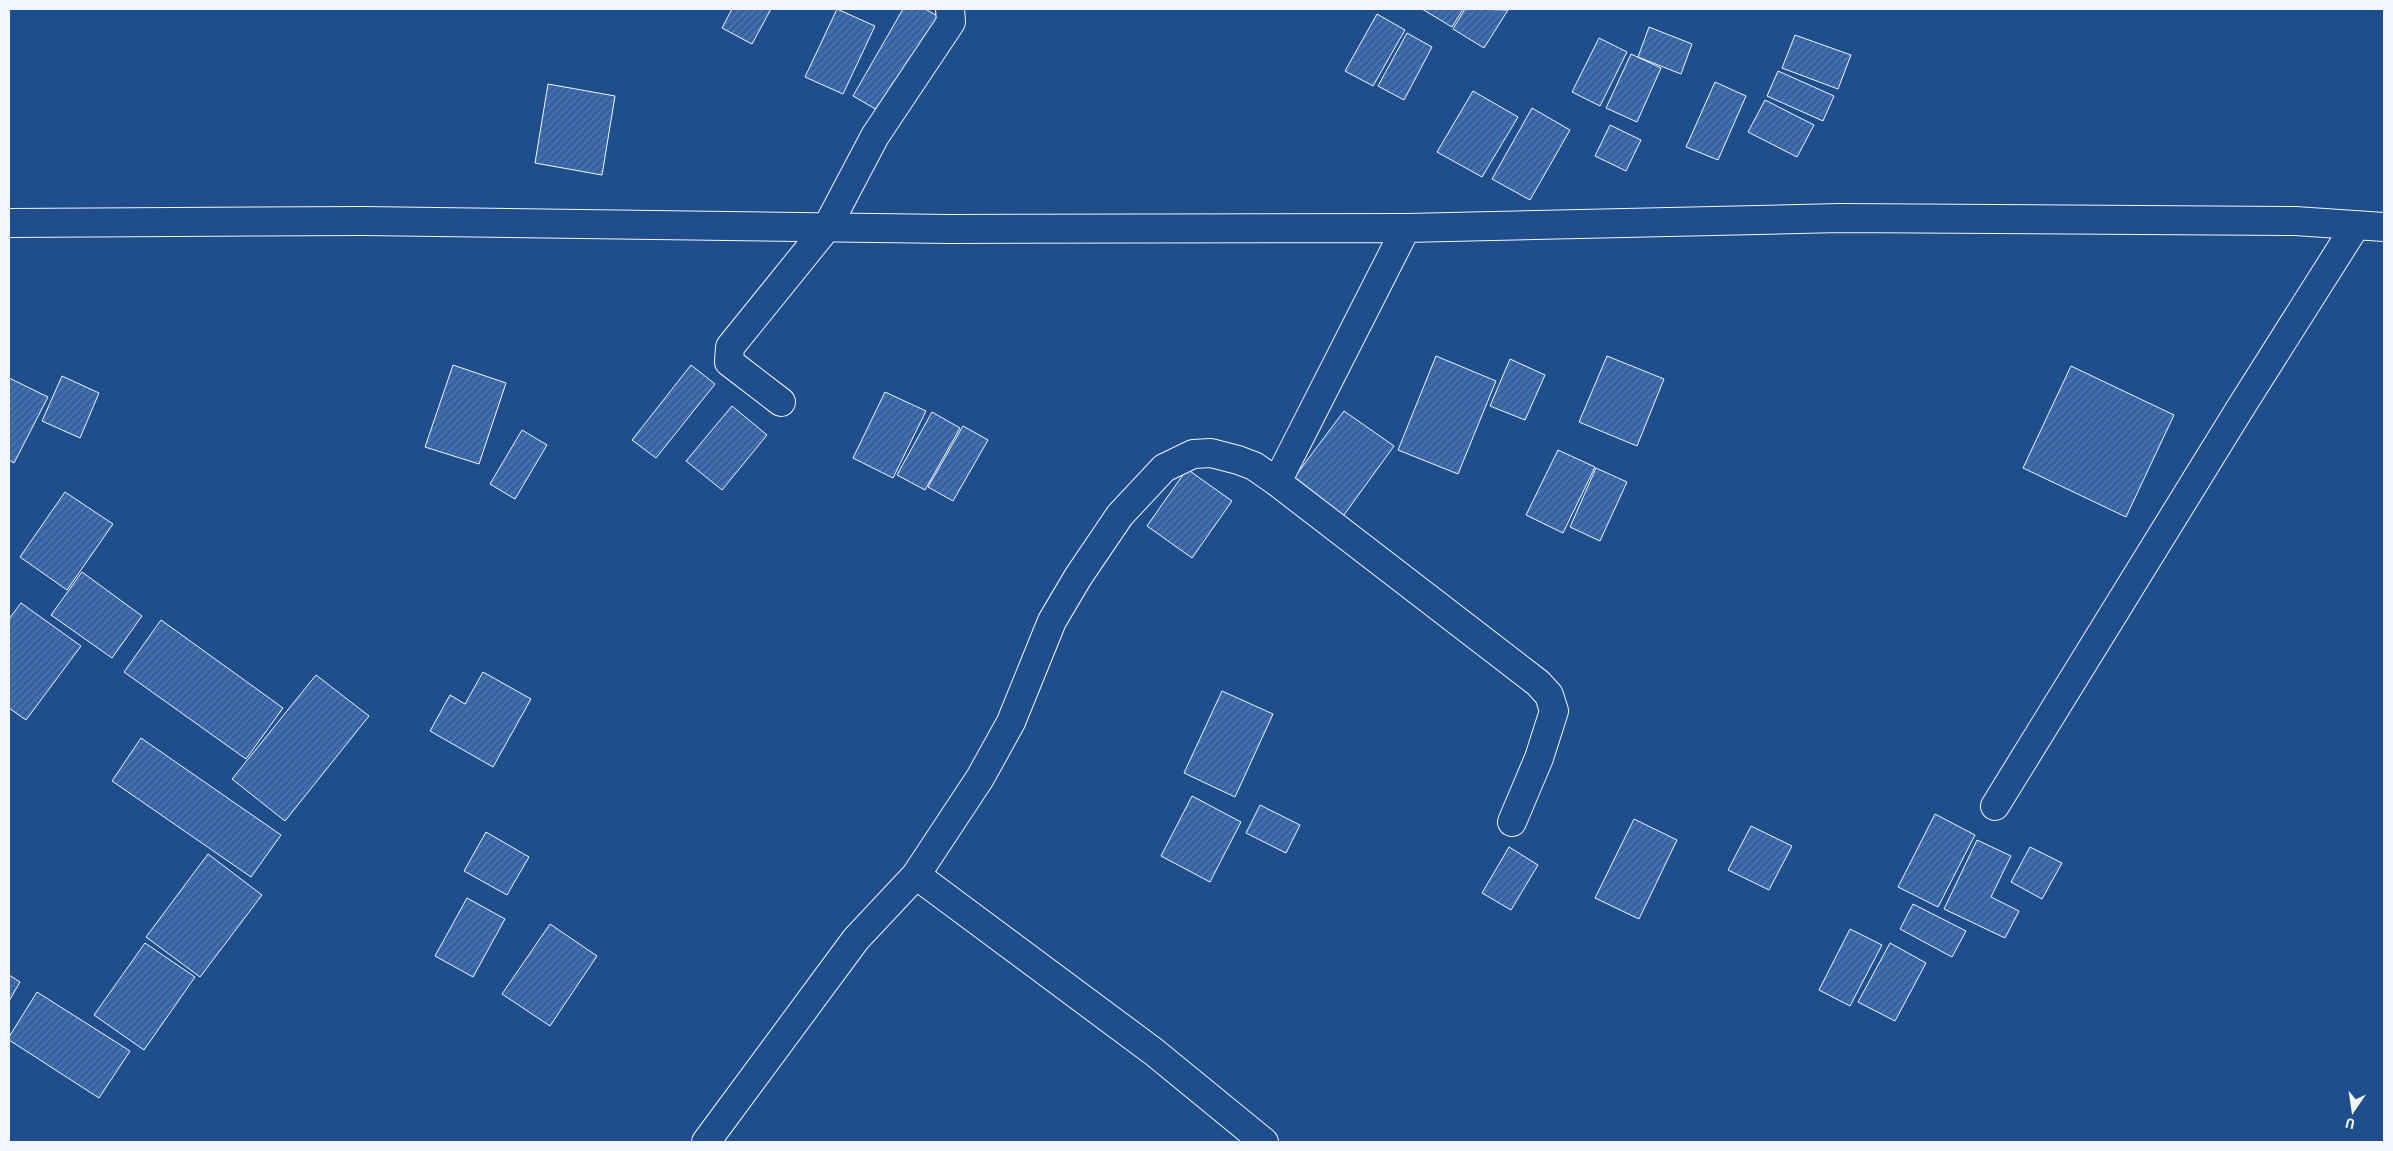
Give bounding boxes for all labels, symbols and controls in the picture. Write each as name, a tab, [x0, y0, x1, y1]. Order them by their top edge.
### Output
north arrow	[2328, 1086, 2378, 1136]
text: U	[2344, 1115, 2356, 1133]

